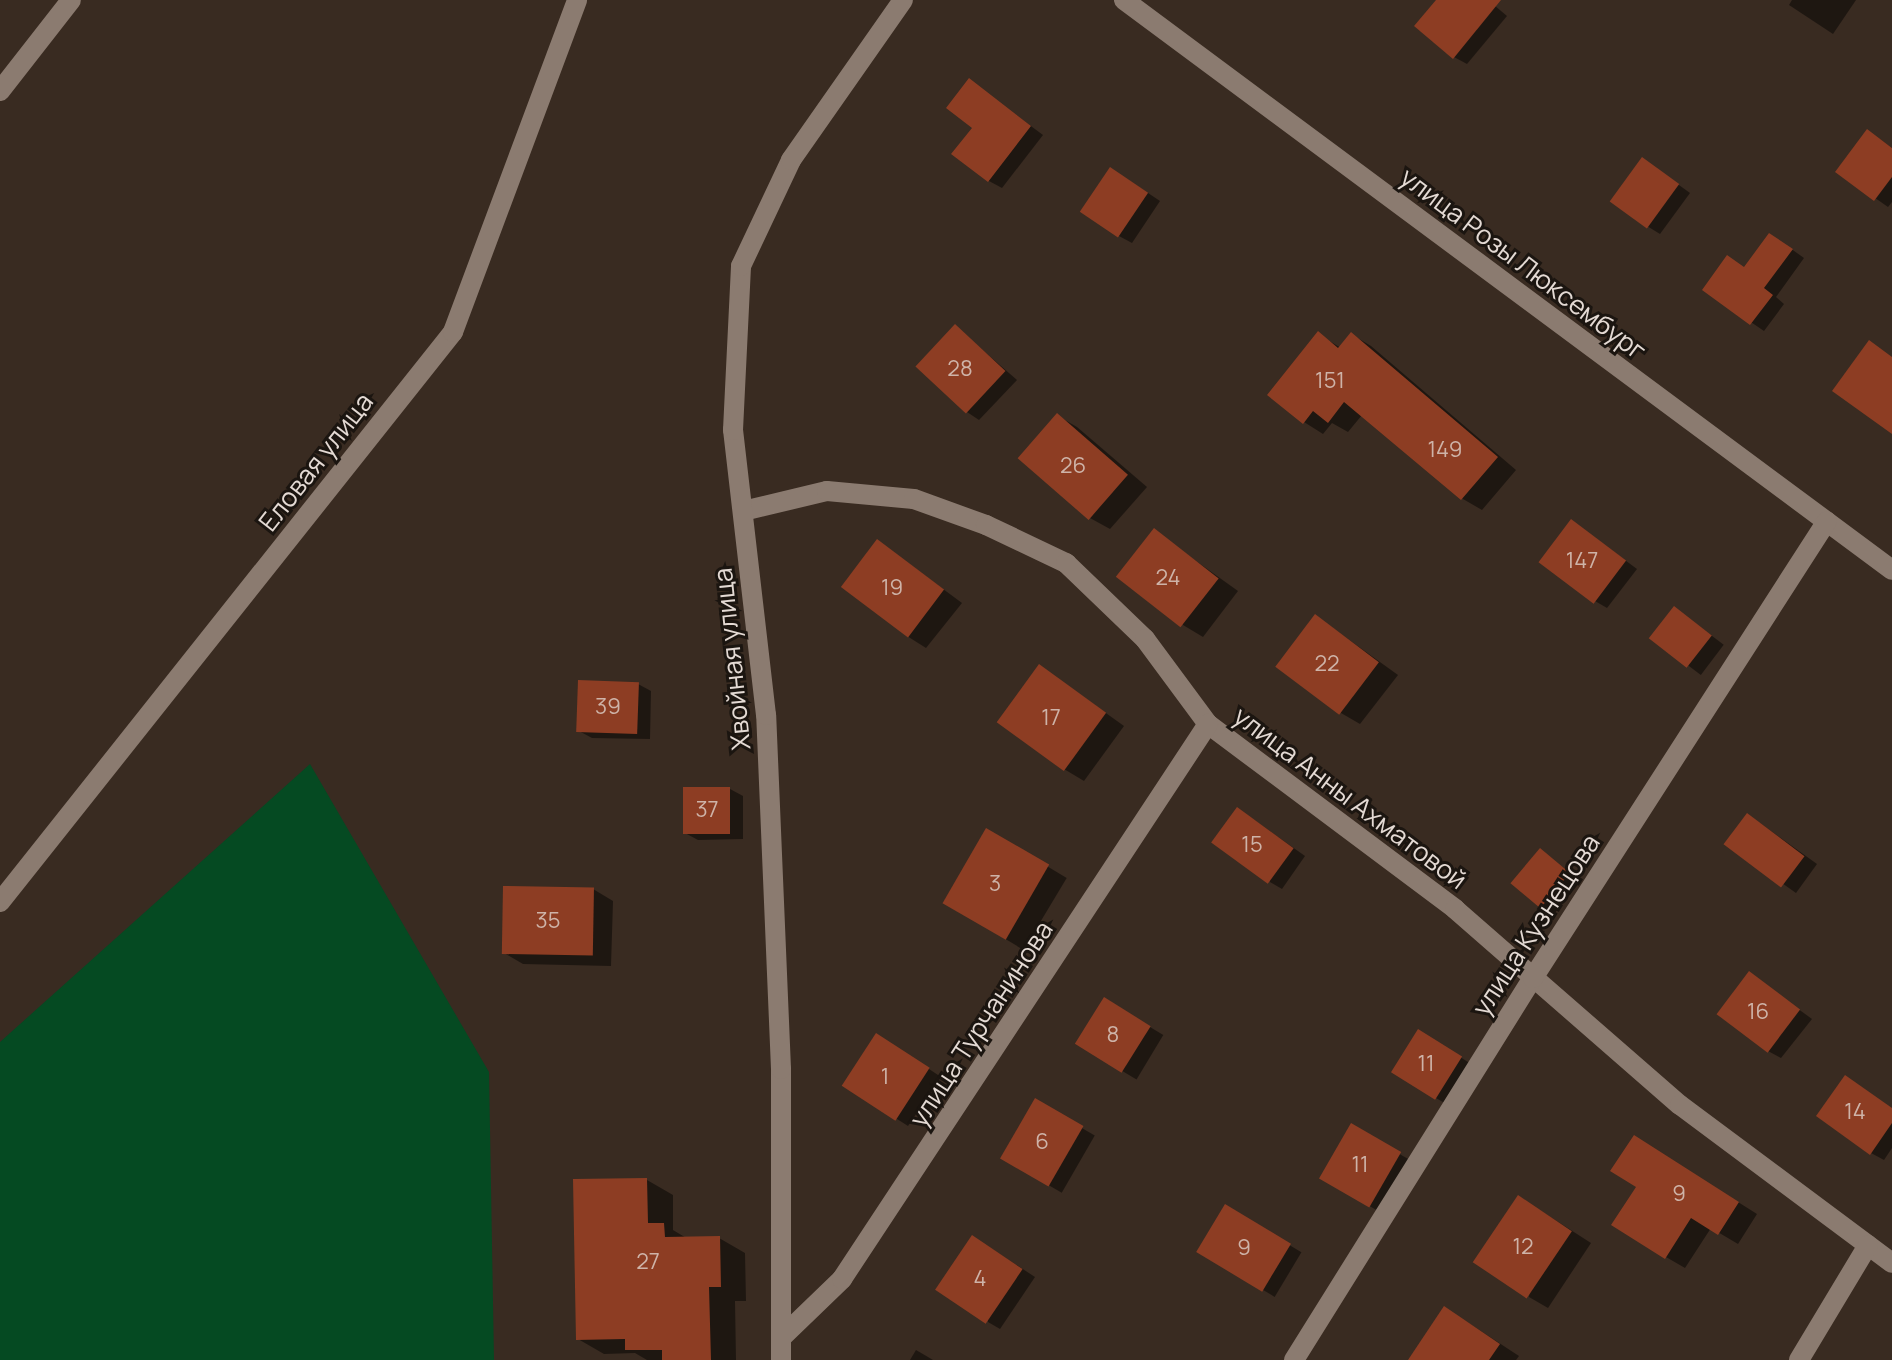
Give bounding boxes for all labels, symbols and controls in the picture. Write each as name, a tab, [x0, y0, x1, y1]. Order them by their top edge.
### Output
street label: улица Розы Люксембург	[1394, 161, 1652, 367]
house number: 28	[947, 356, 973, 382]
house number: 151	[1315, 368, 1345, 394]
street label: Еловая улица	[252, 387, 380, 537]
house number: 149	[1428, 437, 1462, 463]
house number: 26	[1060, 453, 1086, 479]
house number: 147	[1566, 548, 1598, 574]
house number: 24	[1155, 565, 1181, 591]
street label: Хвойная улица	[707, 567, 757, 751]
house number: 19	[881, 575, 903, 601]
house number: 22	[1314, 651, 1340, 677]
house number: 39	[595, 694, 621, 720]
street label: улица Анны Ахматовой	[1227, 700, 1473, 896]
house number: 17	[1041, 705, 1061, 731]
house number: 37	[695, 797, 719, 823]
street label: улица Кузнецова	[1466, 828, 1606, 1022]
house number: 15	[1241, 832, 1263, 858]
house number: 3	[989, 871, 1001, 897]
house number: 35	[536, 908, 560, 934]
street label: улица Турчанинова	[903, 915, 1059, 1133]
house number: 16	[1747, 999, 1769, 1025]
house number: 8	[1107, 1022, 1119, 1048]
house number: 11	[1417, 1051, 1435, 1077]
house number: 1	[881, 1064, 889, 1090]
house number: 14	[1844, 1099, 1866, 1125]
house number: 6	[1035, 1129, 1049, 1155]
house number: 11	[1351, 1152, 1369, 1178]
house number: 9	[1672, 1181, 1686, 1207]
house number: 12	[1512, 1234, 1534, 1260]
house number: 9	[1237, 1235, 1251, 1261]
house number: 27	[636, 1249, 660, 1275]
house number: 4	[974, 1266, 986, 1292]

